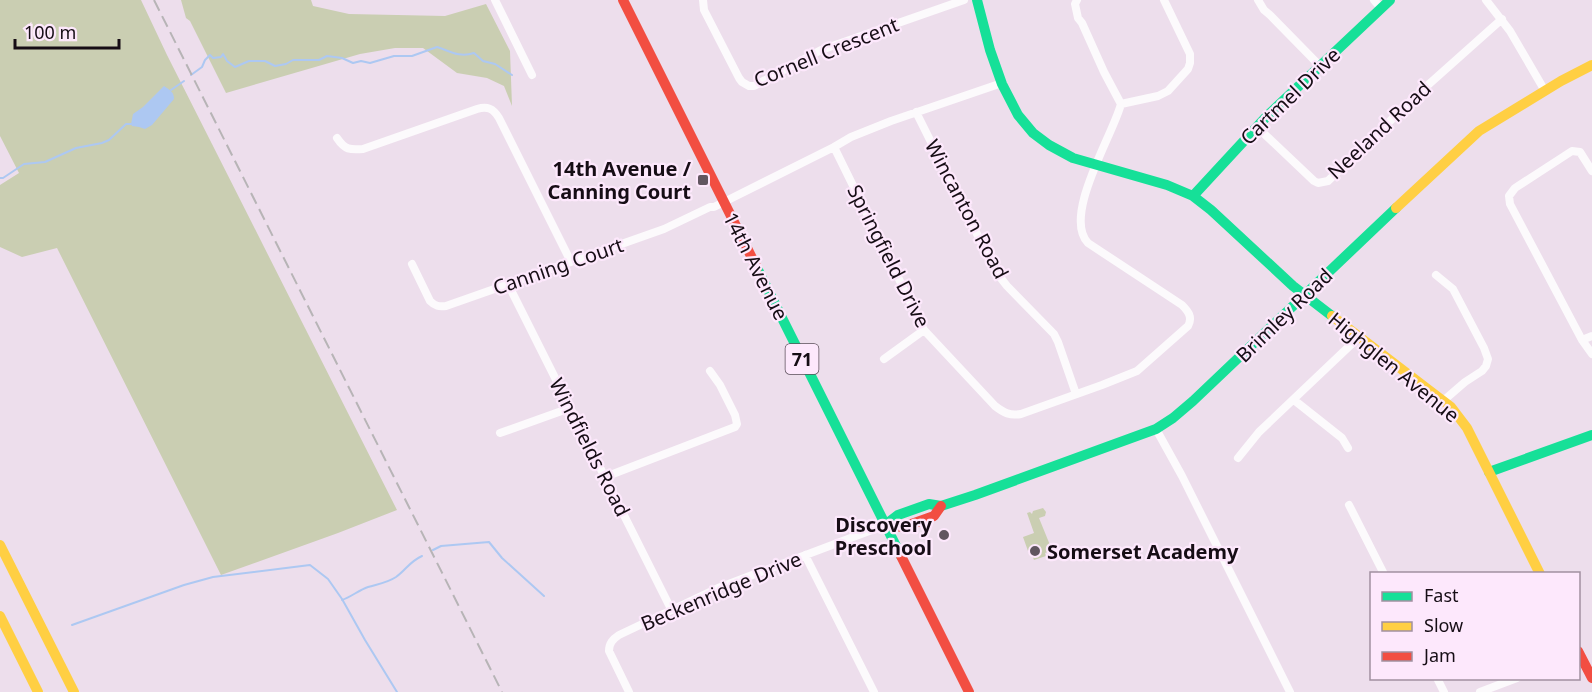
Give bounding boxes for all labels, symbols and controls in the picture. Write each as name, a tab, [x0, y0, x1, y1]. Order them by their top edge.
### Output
street label: Cornell Crescent	[750, 11, 902, 93]
scale bar	[15, 12, 118, 50]
text: 100 m	[24, 20, 76, 44]
street label: Cartmel Drive	[1234, 41, 1346, 151]
street label: Neeland Road	[1322, 75, 1436, 185]
street label: Wincanton Road	[919, 135, 1015, 283]
place label: 14th Avenue / Canning Court	[547, 155, 692, 205]
marker: 14th Avenue / Canning Court	[696, 173, 710, 187]
street label: Springfield Drive	[841, 180, 937, 332]
street label: 14th Avenue	[717, 207, 795, 325]
street label: Canning Court	[489, 231, 627, 301]
street label: Brimley Road	[1230, 262, 1338, 368]
street label: Highglen Avenue	[1323, 306, 1465, 428]
road number: 71	[786, 344, 818, 374]
street label: Windfields Road	[543, 373, 637, 521]
place label: Discovery Preschool	[835, 511, 933, 561]
marker: Discovery Preschool	[937, 528, 951, 542]
place label: Somerset Academy	[1047, 538, 1239, 565]
marker: Somerset Academy	[1028, 544, 1042, 558]
street label: Beckenridge Drive	[636, 545, 806, 637]
legend	[1370, 572, 1580, 680]
text: Fast	[1424, 583, 1459, 607]
text: Slow	[1424, 613, 1463, 637]
text: Jam	[1422, 643, 1456, 667]

